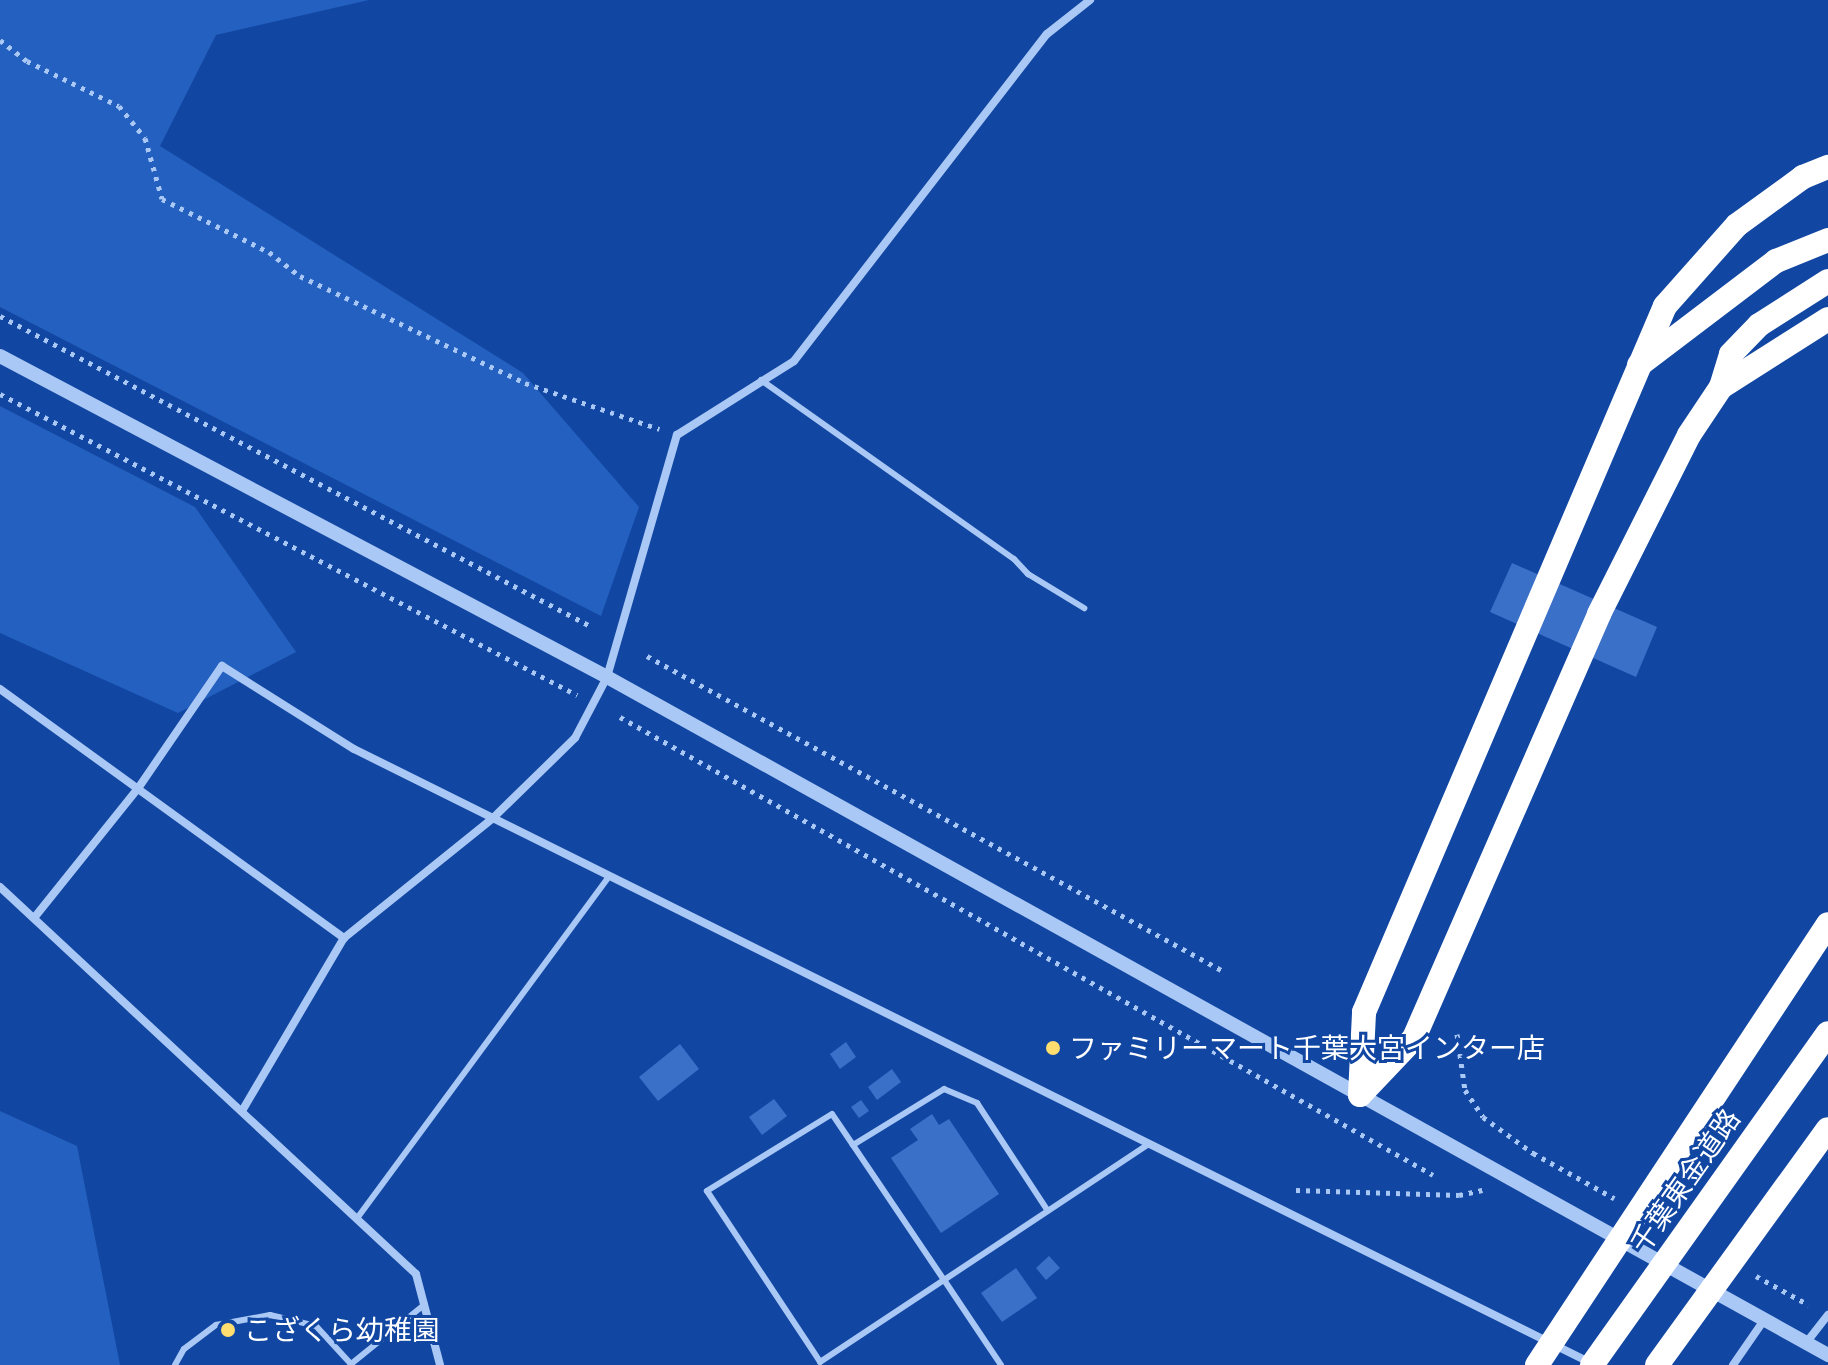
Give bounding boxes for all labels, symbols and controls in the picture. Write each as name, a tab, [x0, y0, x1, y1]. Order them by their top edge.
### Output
place label: ファミリーマート千葉大宮インター店	[1069, 1031, 1545, 1065]
marker: ファミリーマート千葉大宮インター店	[1044, 1039, 1062, 1057]
street label: 千葉東金道路	[1623, 1103, 1747, 1259]
place label: こざくら幼稚園	[244, 1313, 440, 1347]
marker: こざくら幼稚園	[219, 1321, 237, 1339]

